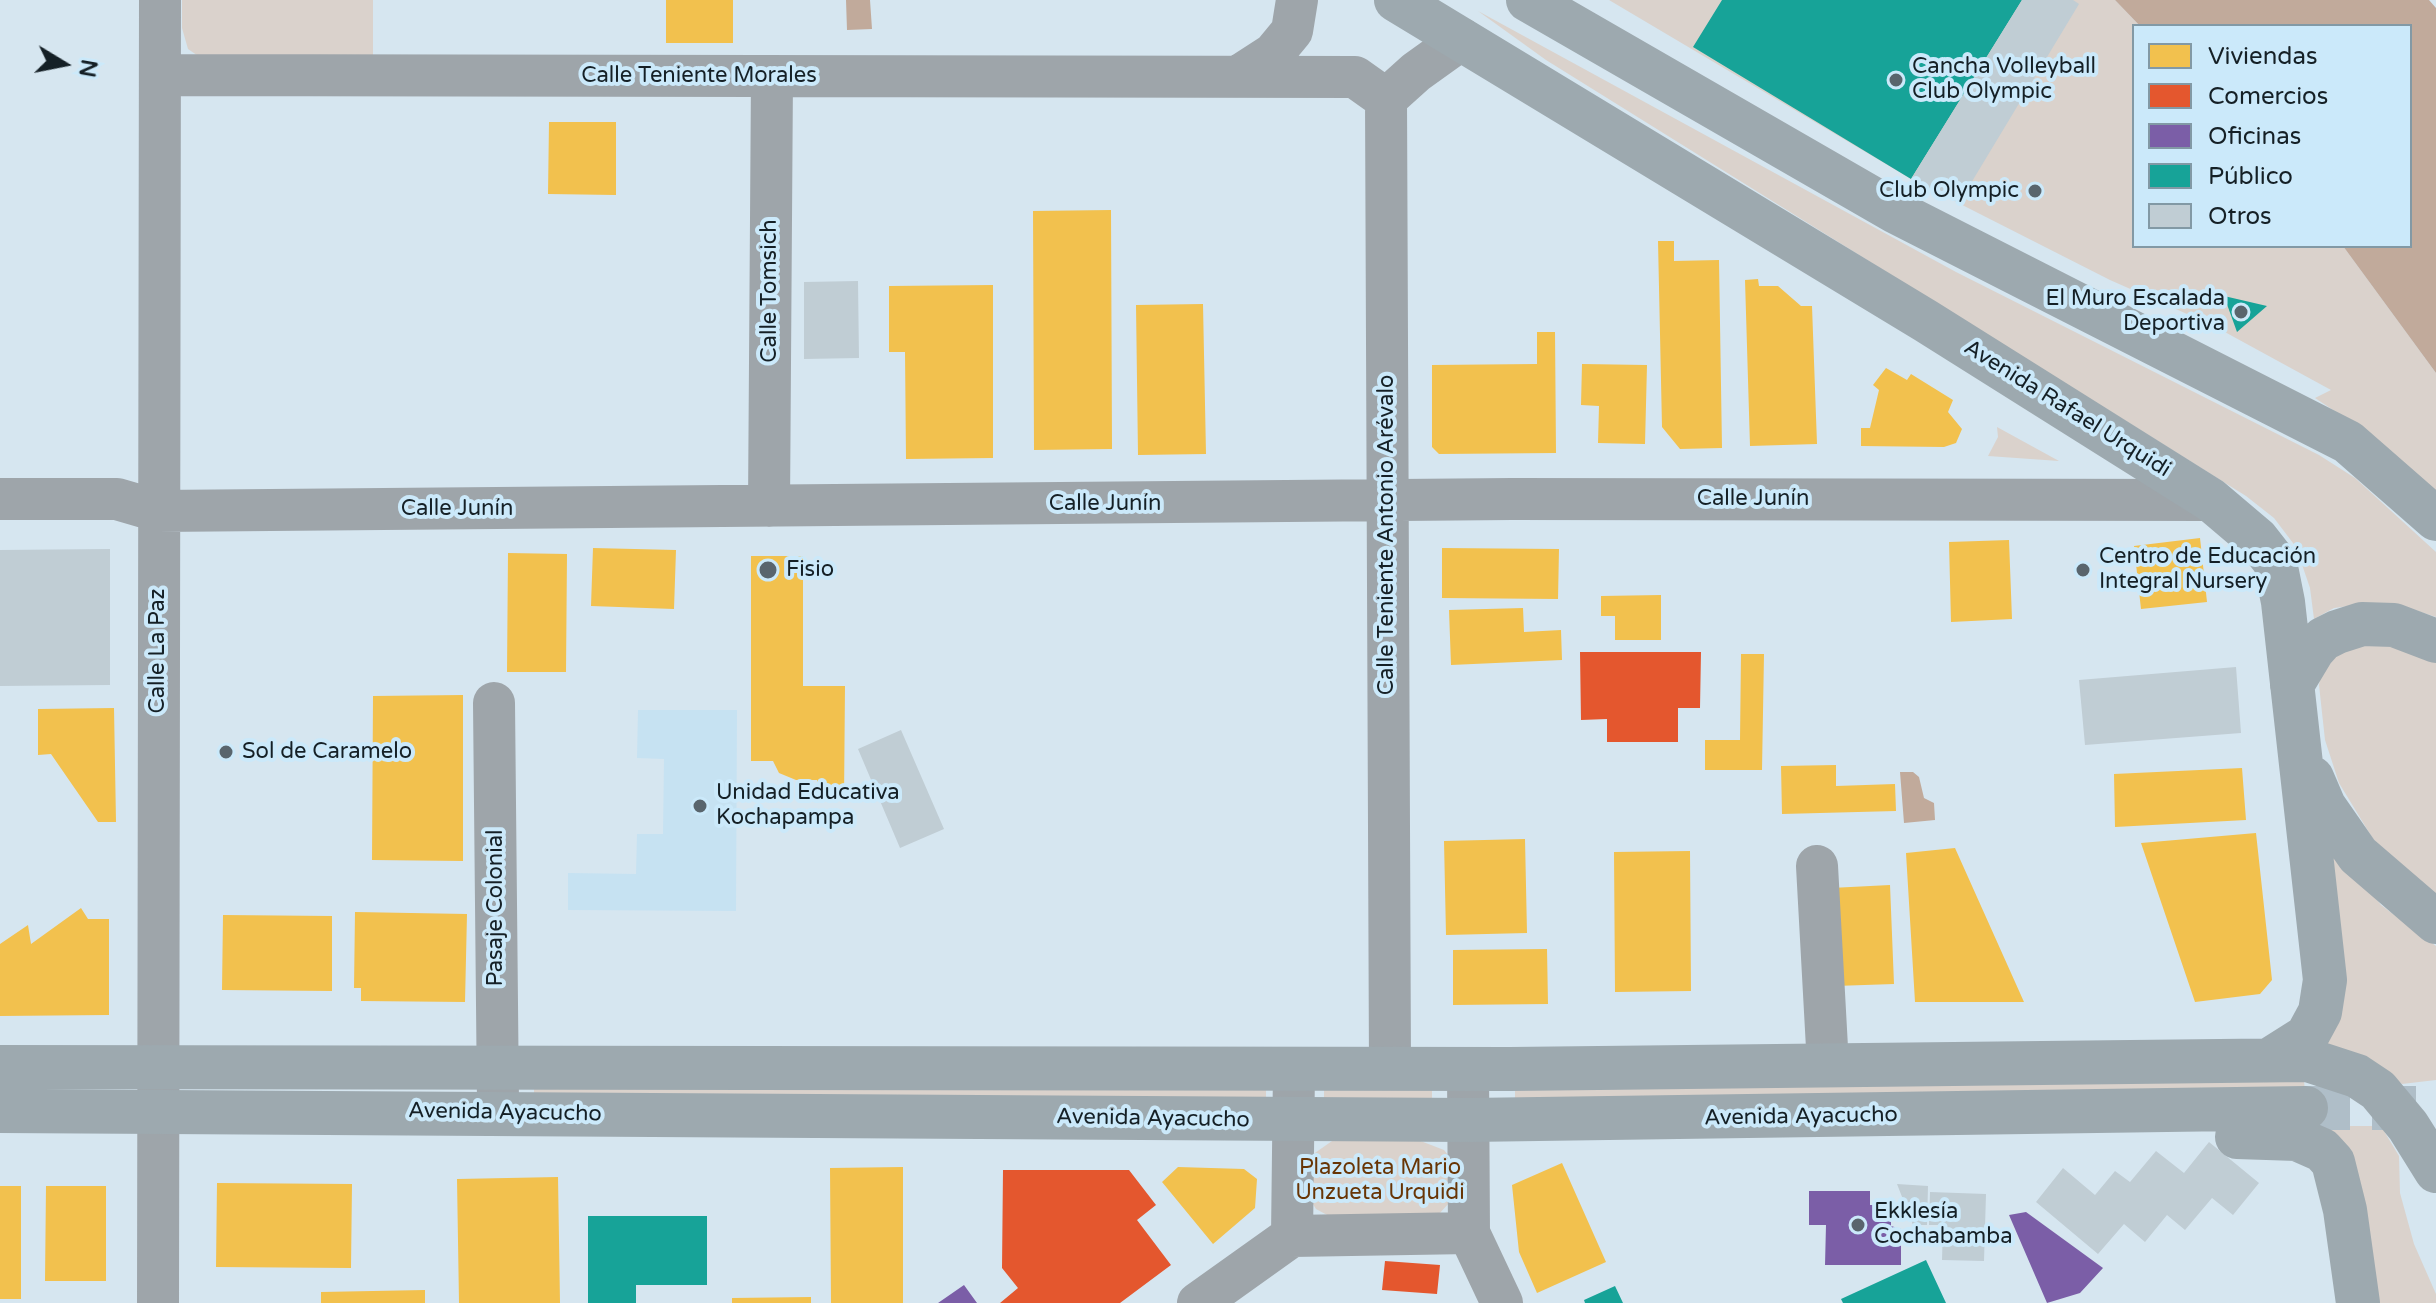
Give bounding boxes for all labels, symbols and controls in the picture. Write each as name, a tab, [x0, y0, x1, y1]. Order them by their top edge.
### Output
north arrow	[24, 24, 104, 104]
legend	[2132, 24, 2412, 248]
text: Viviendas	[2208, 42, 2317, 71]
place label: Cancha Volleyball Club Olympic	[1912, 54, 2096, 106]
text: N	[73, 57, 102, 79]
street label: Calle Teniente Morales	[581, 63, 817, 89]
marker: Cancha Volleyball Club Olympic	[1887, 71, 1905, 89]
text: Comercios	[2208, 82, 2328, 111]
text: Oficinas	[2208, 122, 2301, 151]
text: Público	[2208, 162, 2293, 191]
place label: Club Olympic	[1879, 178, 2019, 204]
marker: Club Olympic	[2026, 182, 2044, 200]
text: Otros	[2208, 202, 2272, 231]
street label: Calle Tomsich	[757, 219, 783, 363]
place label: El Muro Escalada Deportiva	[2046, 286, 2225, 338]
marker: El Muro Escalada Deportiva	[2232, 303, 2250, 321]
street label: Avenida Rafael Urquidi	[1959, 335, 2175, 483]
street label: Calle Teniente Antonio Arévalo	[1374, 375, 1400, 695]
street label: Calle Junín	[1697, 486, 1809, 512]
street label: Calle Junín	[1049, 491, 1161, 517]
street label: Calle Junín	[401, 496, 513, 522]
place label: Centro de Educación Integral Nursery	[2099, 544, 2316, 596]
place label: Fisio	[786, 557, 834, 583]
marker: Fisio	[757, 559, 779, 581]
marker: Centro de Educación Integral Nursery	[2074, 561, 2092, 579]
street label: Calle La Paz	[145, 588, 171, 714]
place label: Sol de Caramelo	[242, 739, 412, 765]
marker: Sol de Caramelo	[217, 743, 235, 761]
place label: Unidad Educativa Kochapampa	[716, 780, 900, 832]
marker: Unidad Educativa Kochapampa	[691, 797, 709, 815]
street label: Pasaje Colonial	[483, 829, 509, 987]
street label: Avenida Ayacucho	[408, 1098, 602, 1128]
street label: Avenida Ayacucho	[1704, 1102, 1898, 1132]
street label: Avenida Ayacucho	[1056, 1104, 1250, 1134]
park label: Plazoleta Mario Unzueta Urquidi	[1295, 1155, 1465, 1206]
place label: Ekklesía Cochabamba	[1874, 1199, 2012, 1250]
marker: Ekklesía Cochabamba	[1849, 1216, 1867, 1234]

